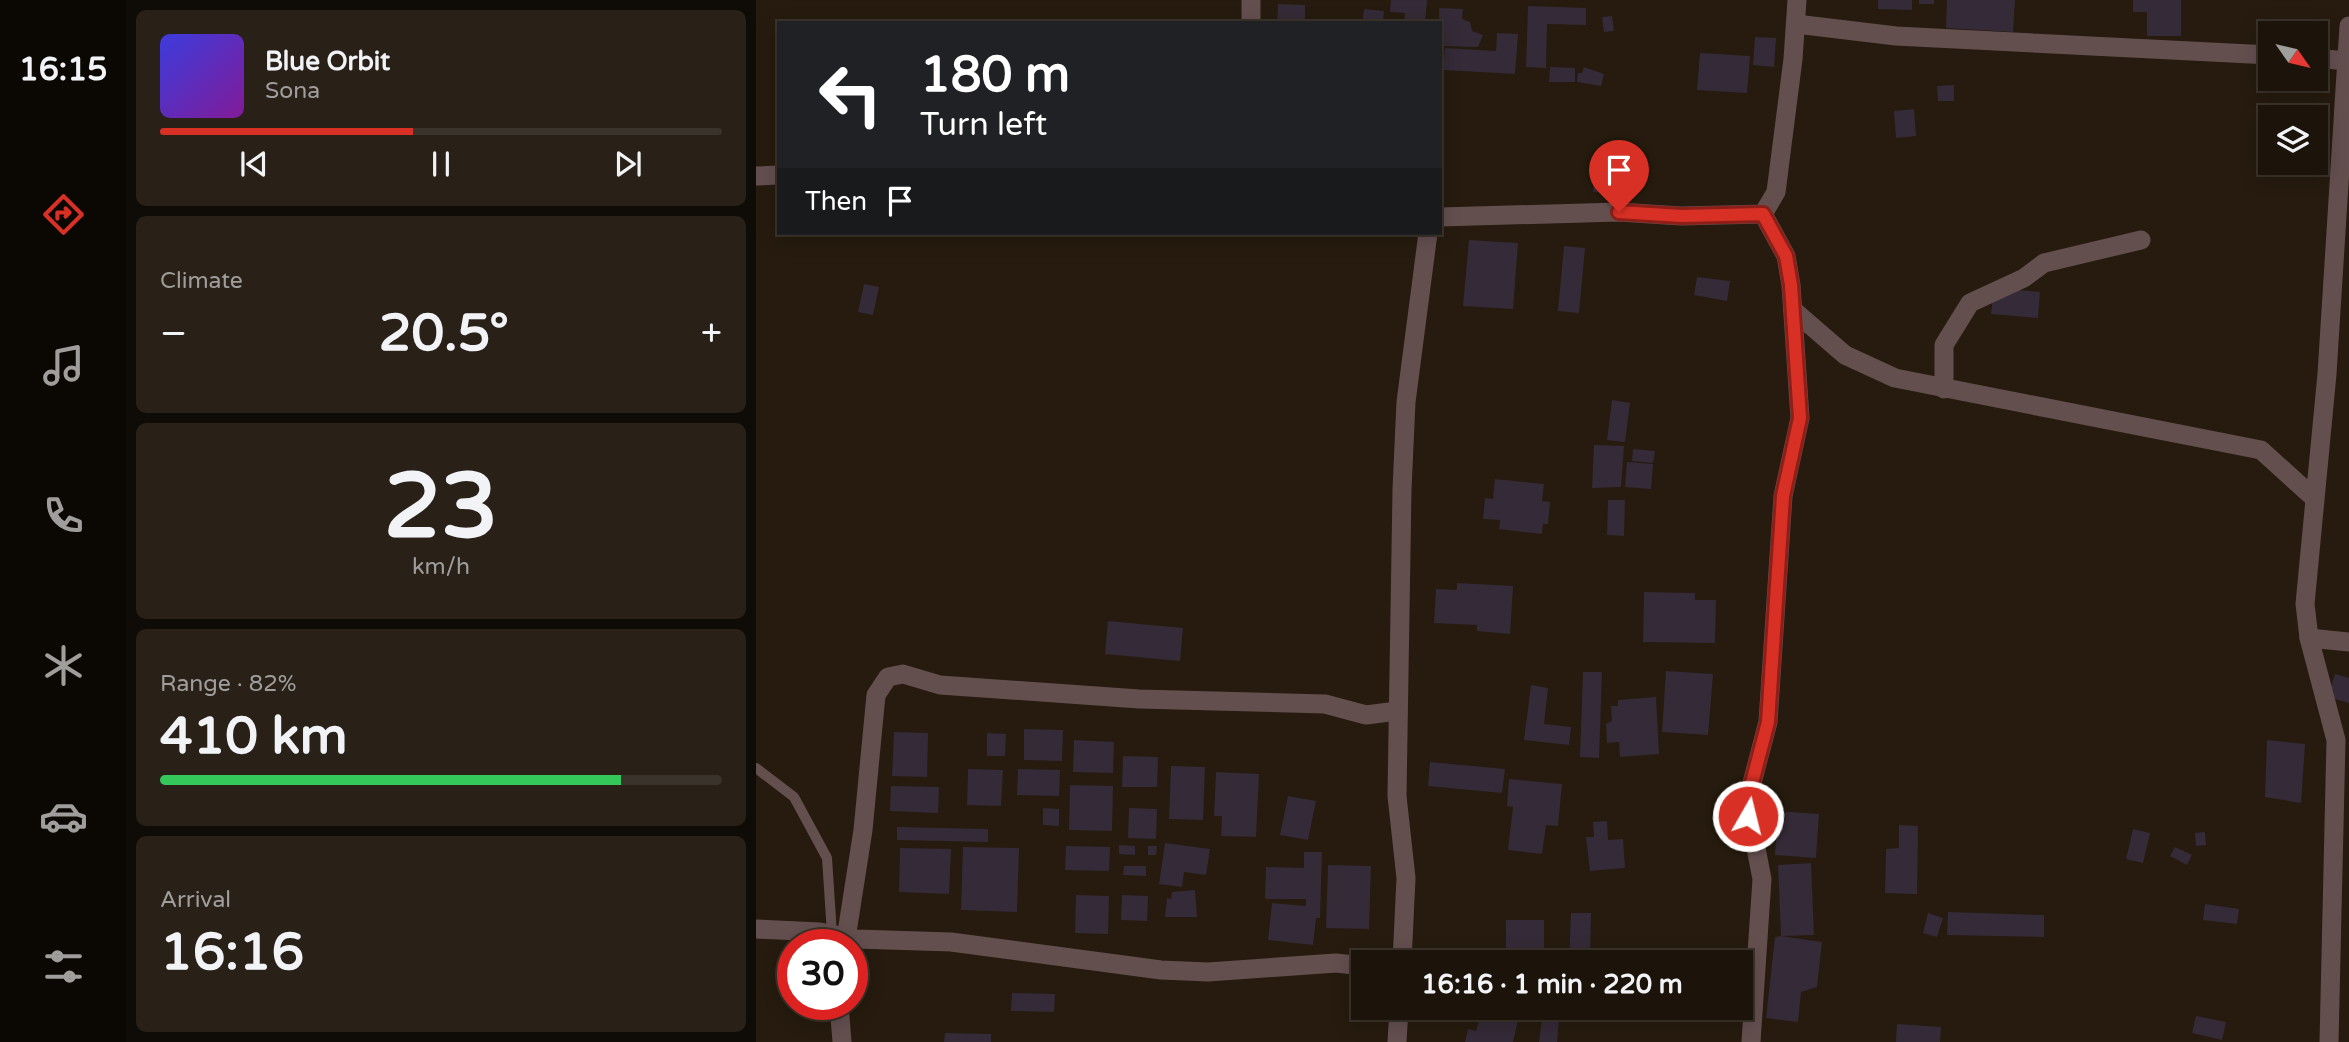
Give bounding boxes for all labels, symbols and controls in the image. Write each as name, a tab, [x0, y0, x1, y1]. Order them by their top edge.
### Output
north arrow	[2258, 21, 2328, 91]
map controls	[2258, 21, 2328, 175]
text: Blue Orbit	[265, 46, 390, 77]
text: 180 m	[920, 46, 1070, 105]
icon: left	[805, 49, 896, 140]
text: 16:15	[19, 51, 107, 89]
text: Sona	[265, 77, 320, 105]
button: layers	[2258, 105, 2328, 175]
text: Turn left	[920, 106, 1047, 144]
pin	[1589, 140, 1649, 212]
icon: previous	[235, 145, 273, 183]
icon: pause	[422, 145, 460, 183]
icon: next	[609, 145, 647, 183]
icon: arrive	[1600, 151, 1638, 189]
icon: arrive	[881, 182, 919, 220]
text: Then	[805, 186, 867, 217]
icon: directions	[39, 190, 88, 239]
text: Climate	[160, 267, 243, 295]
text: 20.5°	[379, 302, 509, 365]
text: −	[160, 311, 187, 357]
text: +	[701, 311, 722, 357]
icon: music	[39, 341, 88, 390]
text: 23	[384, 452, 498, 562]
icon: phone	[39, 491, 88, 540]
text: km/h	[412, 553, 470, 581]
icon: climate	[39, 641, 88, 690]
text: Range · 82%	[160, 670, 296, 698]
text: 410 km	[160, 705, 348, 768]
position arrow	[1711, 779, 1785, 853]
icon: car	[39, 792, 88, 841]
text: Arrival	[160, 886, 231, 914]
text: 16:16	[160, 921, 304, 984]
speed limit sign: 30	[777, 929, 868, 1020]
icon: filters	[39, 942, 88, 991]
text: 16:16 · 1 min · 220 m	[1421, 969, 1683, 1000]

